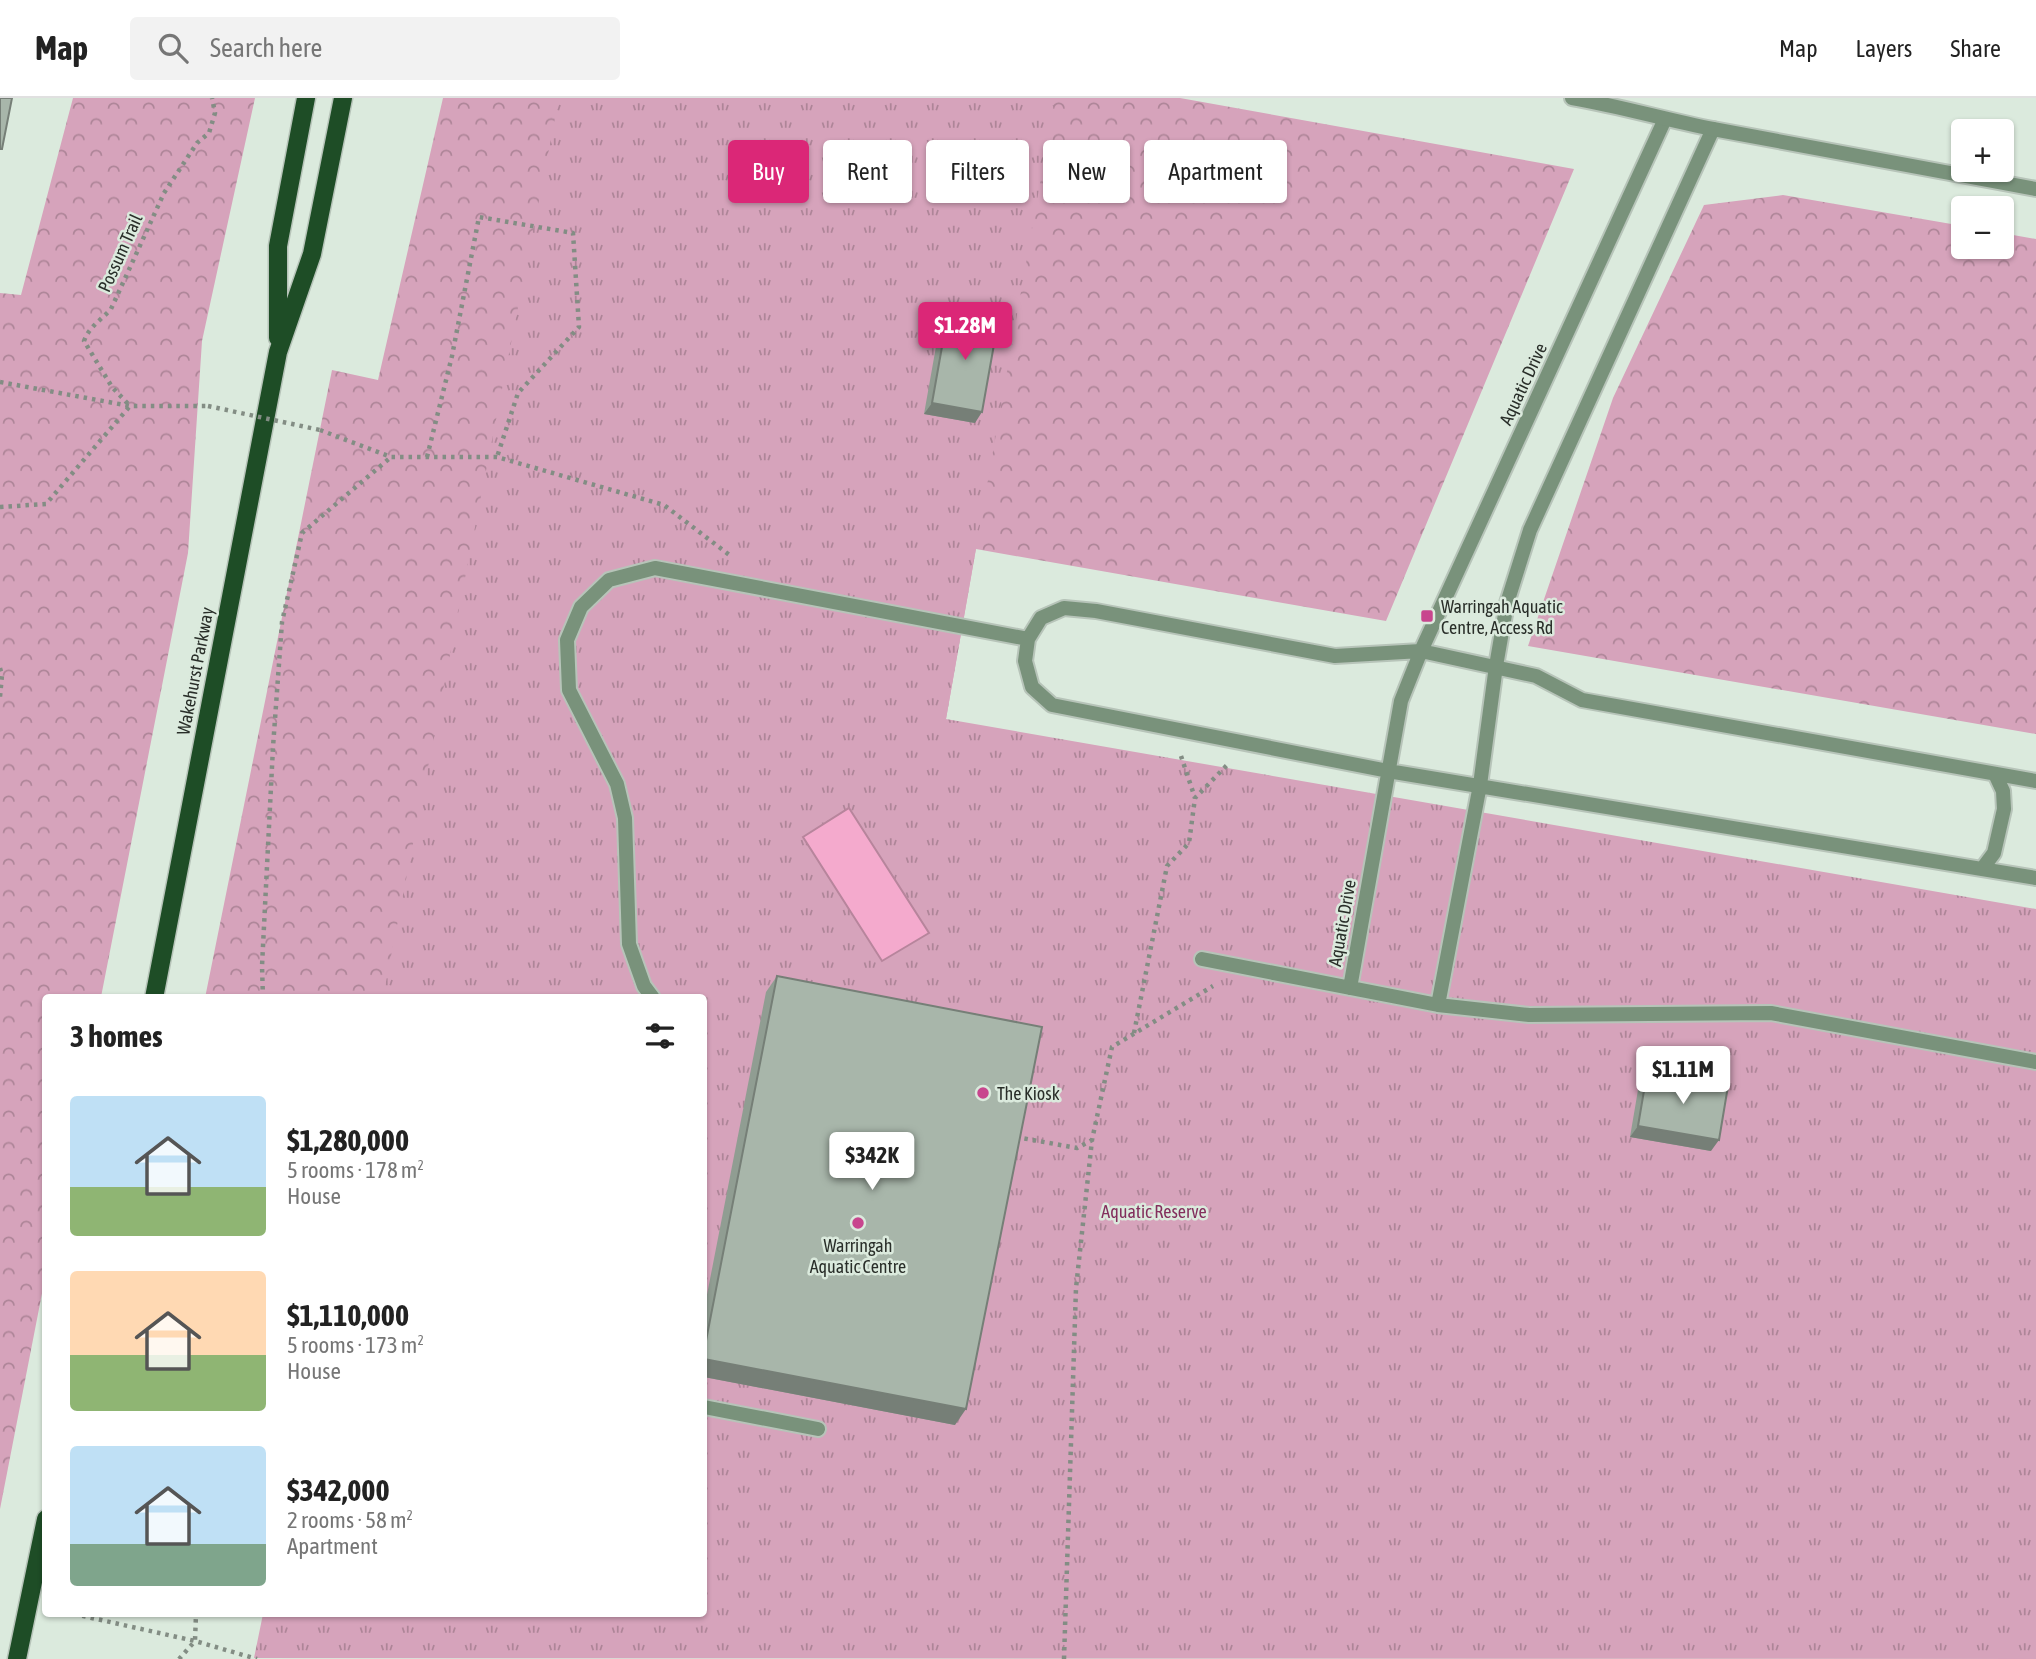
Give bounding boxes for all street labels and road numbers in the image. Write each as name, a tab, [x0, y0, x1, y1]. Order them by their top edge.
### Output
street label: Possum Trail	[94, 211, 147, 295]
street label: Aquatic Drive	[1495, 340, 1551, 428]
street label: Wakehurst Parkway	[172, 605, 218, 737]
street label: Aquatic Drive	[1324, 878, 1360, 968]

